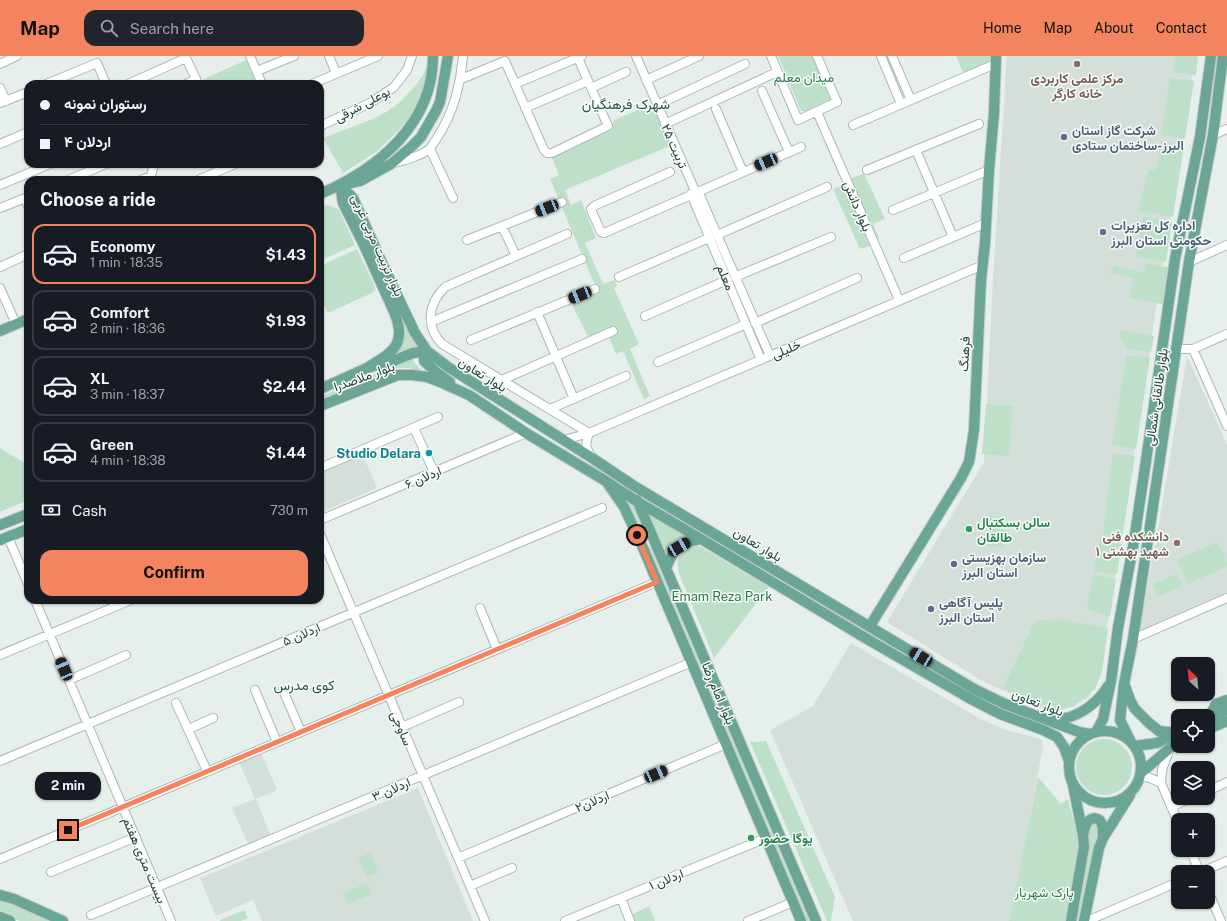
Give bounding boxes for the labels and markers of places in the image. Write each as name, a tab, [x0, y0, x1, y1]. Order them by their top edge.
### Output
marker: مرکز علمی کاربردی خانه کارگر	[1072, 59, 1082, 69]
place label: مرکز علمی کاربردی خانه کارگر	[1031, 71, 1123, 102]
place label: شرکت گاز استان البرز-ساختمان ستادی	[1072, 123, 1184, 154]
marker: شرکت گاز استان البرز-ساختمان ستادی	[1059, 132, 1069, 142]
place label: اداره کل تعزیرات حکومتی استان البرز	[1110, 218, 1211, 249]
marker: اداره کل تعزیرات حکومتی استان البرز	[1098, 227, 1108, 237]
place label: Studio Delara	[336, 446, 421, 461]
marker: Studio Delara	[424, 448, 434, 458]
place label: سالن بسکتبال طالقان	[977, 515, 1050, 545]
marker: سالن بسکتبال طالقان	[964, 524, 974, 534]
place label: دانشکده فنی شهید بهشتی ۱	[1096, 529, 1169, 560]
marker: دانشکده فنی شهید بهشتی ۱	[1172, 538, 1182, 548]
place label: سازمان بهزیستی استان البرز	[961, 550, 1046, 581]
marker: سازمان بهزیستی استان البرز	[949, 559, 959, 569]
place label: پلیس آگاهی استان البرز	[938, 595, 1003, 626]
marker: پلیس آگاهی استان البرز	[926, 604, 936, 614]
place label: یوگا حضور	[758, 831, 813, 847]
marker: یوگا حضور	[746, 833, 756, 843]

